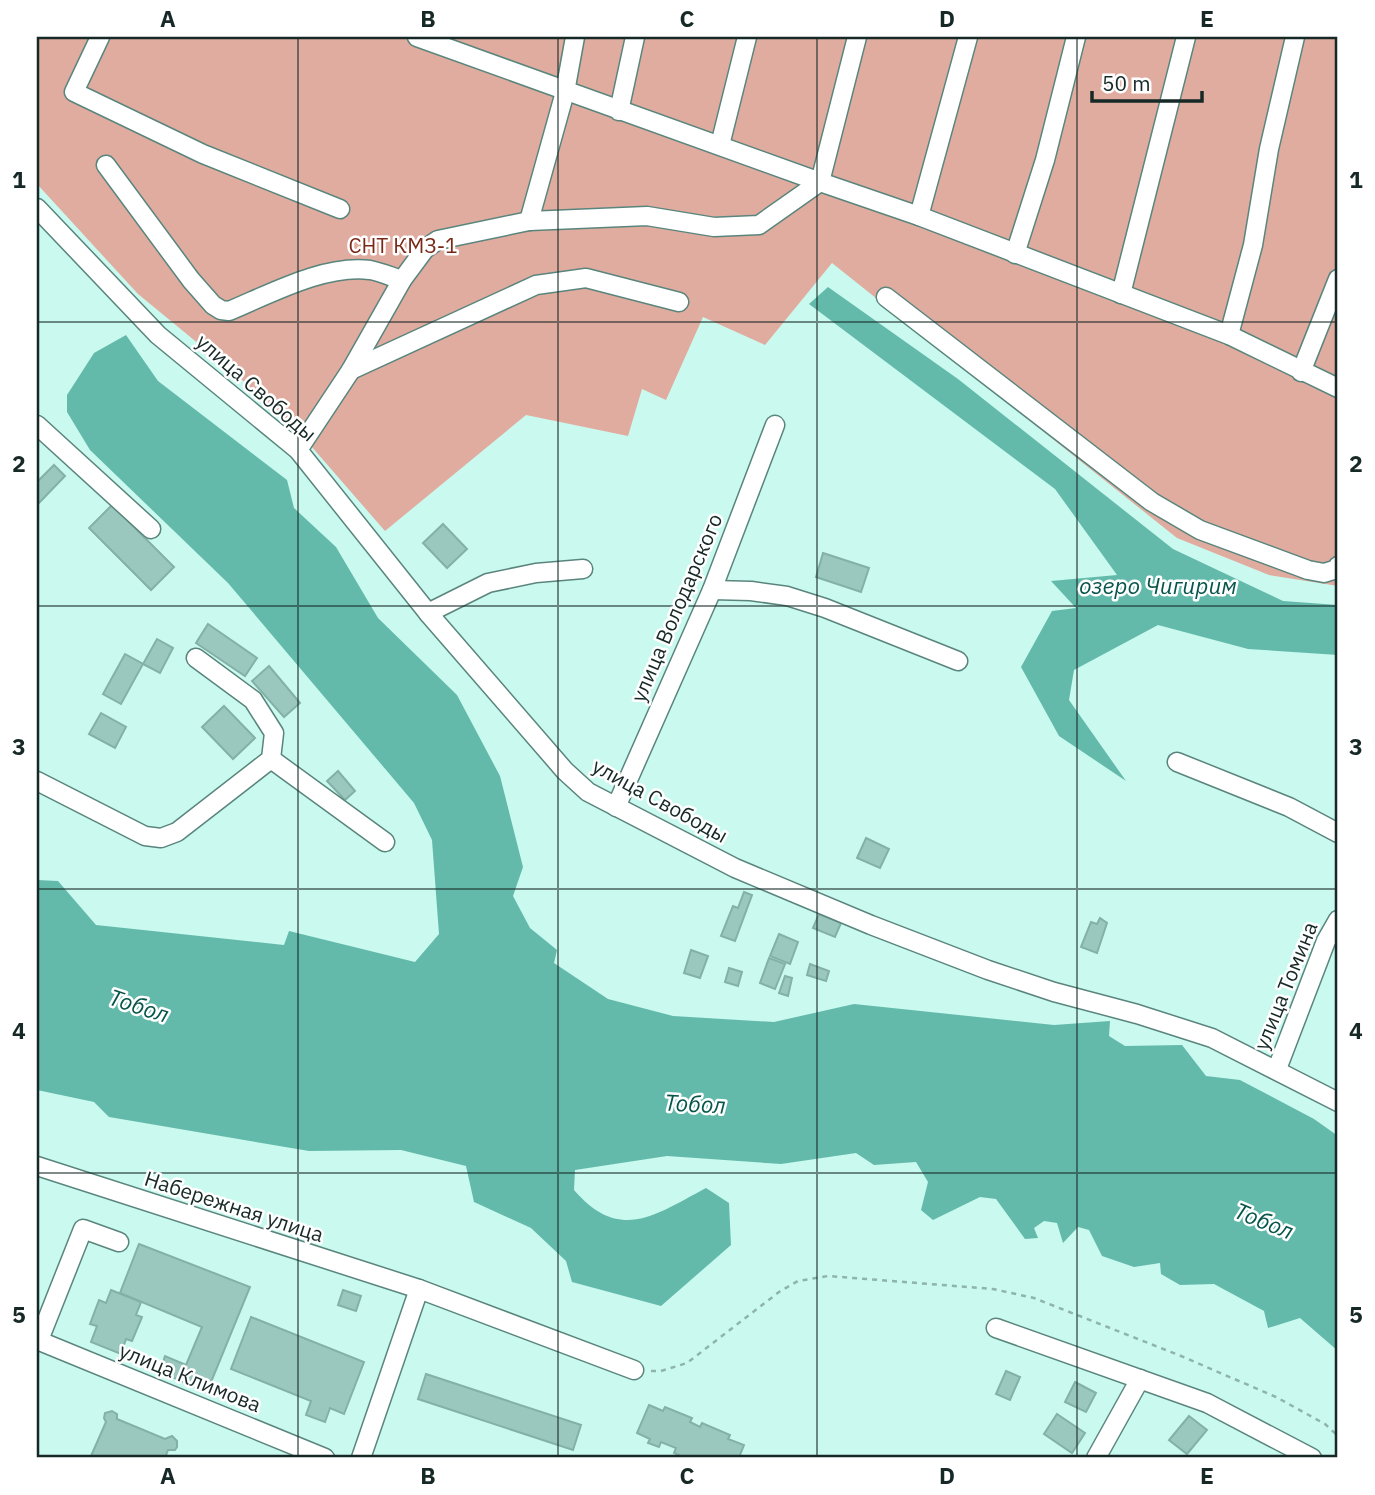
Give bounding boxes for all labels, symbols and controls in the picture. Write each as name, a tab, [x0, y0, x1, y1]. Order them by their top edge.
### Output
text: A	[160, 3, 176, 33]
text: B	[420, 3, 436, 33]
text: C	[680, 3, 695, 33]
text: D	[939, 3, 955, 33]
text: E	[1200, 3, 1214, 33]
scale bar	[1092, 60, 1202, 104]
text: 50 m	[1102, 69, 1151, 97]
text: 1	[12, 164, 26, 194]
text: 1	[1349, 164, 1363, 194]
park label: СНТ КМЗ-1	[348, 231, 458, 259]
street label: улица Свободы	[190, 327, 323, 447]
text: 2	[12, 448, 26, 478]
text: 2	[1349, 448, 1363, 478]
street label: улица Володарского	[624, 509, 728, 706]
water label: озеро Чигирим	[1079, 570, 1237, 600]
text: 3	[12, 731, 26, 761]
text: 3	[1349, 731, 1363, 761]
street label: улица Свободы	[588, 751, 733, 849]
street label: улица Томина	[1247, 917, 1324, 1054]
water label: Тобол	[105, 981, 173, 1029]
text: 4	[12, 1015, 26, 1045]
text: 4	[1349, 1015, 1363, 1045]
water label: Тобол	[664, 1086, 727, 1120]
street label: Набережная улица	[141, 1164, 328, 1248]
water label: Тобол	[1230, 1195, 1298, 1245]
text: 5	[12, 1299, 26, 1329]
text: 5	[1349, 1299, 1363, 1329]
street label: улица Климова	[115, 1336, 265, 1418]
text: A	[160, 1460, 176, 1490]
text: B	[420, 1460, 436, 1490]
text: C	[680, 1460, 695, 1490]
text: D	[939, 1460, 955, 1490]
text: E	[1200, 1460, 1214, 1490]

